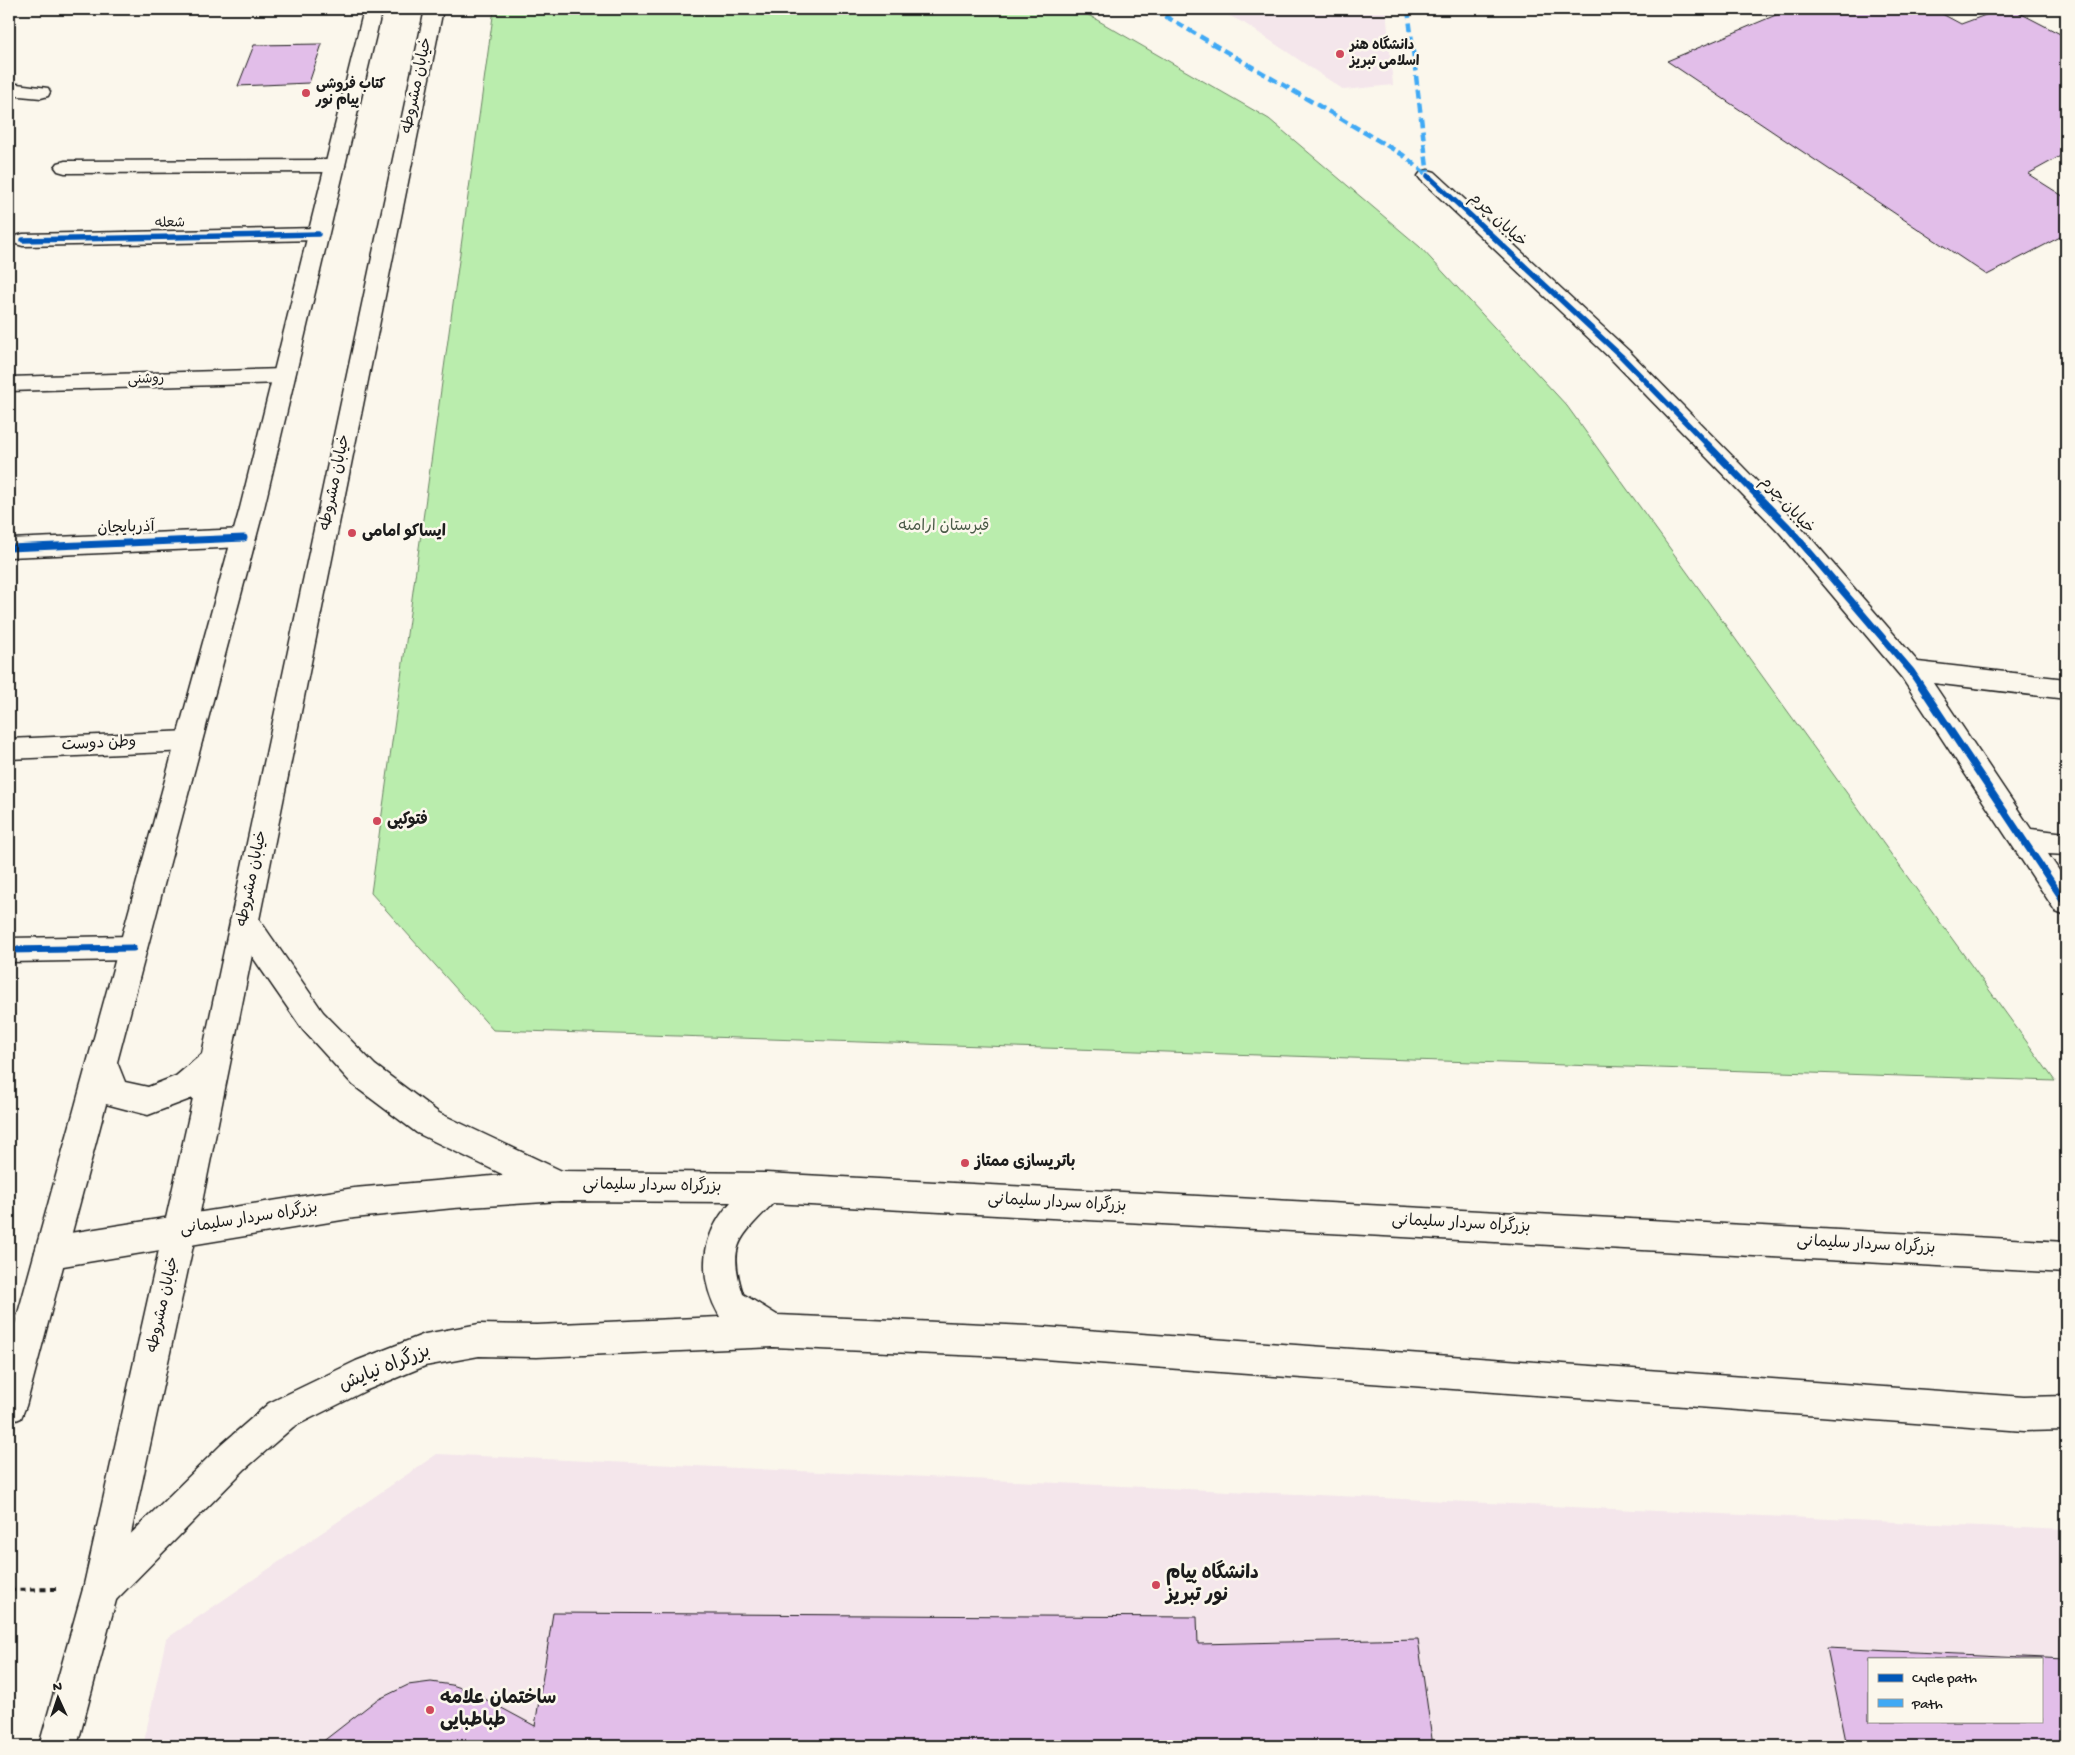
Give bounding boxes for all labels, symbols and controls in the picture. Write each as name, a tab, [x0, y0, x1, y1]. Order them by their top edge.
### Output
place label: دانشگاه هنر اسلامی تبریز	[1348, 35, 1420, 71]
street label: خیابان مشروطه	[398, 36, 438, 136]
marker: دانشگاه هنر اسلامی تبریز	[1334, 48, 1346, 60]
place label: کتاب فروشی پیام نور	[315, 75, 386, 110]
marker: کتاب فروشی پیام نور	[300, 87, 312, 99]
street label: خیابان چرم	[1464, 190, 1530, 252]
street label: شعله	[155, 215, 185, 233]
street label: روشنی	[127, 371, 165, 389]
street label: خیابان مشروطه	[316, 433, 356, 533]
street label: خیابان چرم	[1755, 473, 1817, 539]
street label: آذربایجان	[97, 517, 156, 539]
park label: قبرستان ارامنه	[899, 518, 989, 537]
place label: ایساکو امامی	[362, 523, 446, 543]
marker: ایساکو امامی	[346, 527, 358, 539]
street label: وطن دوست	[61, 734, 137, 756]
place label: فتوکپی	[387, 810, 428, 831]
marker: فتوکپی	[371, 815, 383, 827]
street label: خیابان مشروطه	[233, 829, 273, 929]
place label: باتریسازی ممتاز	[973, 1153, 1075, 1173]
marker: باتریسازی ممتاز	[959, 1157, 971, 1169]
street label: بزرگراه سردار سلیمانی	[582, 1173, 722, 1198]
street label: بزرگراه سردار سلیمانی	[987, 1188, 1127, 1217]
street label: بزرگراه سردار سلیمانی	[178, 1197, 319, 1240]
street label: بزرگراه سردار سلیمانی	[1391, 1209, 1531, 1238]
street label: بزرگراه سردار سلیمانی	[1796, 1230, 1936, 1259]
street label: خیابان مشروطه	[144, 1255, 184, 1355]
street label: بزرگراه نیایش	[335, 1338, 434, 1398]
place label: دانشگاه پیام نور تبریز	[1164, 1560, 1259, 1608]
marker: دانشگاه پیام نور تبریز	[1150, 1579, 1162, 1591]
legend	[1868, 1658, 2042, 1722]
text: Cycle path	[1912, 1670, 1977, 1688]
north arrow	[32, 1672, 82, 1722]
text: N	[52, 1679, 62, 1696]
place label: ساختمان علامه طباطبایی	[440, 1688, 556, 1733]
text: Path	[1911, 1696, 1943, 1714]
marker: ساختمان علامه طباطبایی	[424, 1704, 436, 1716]

